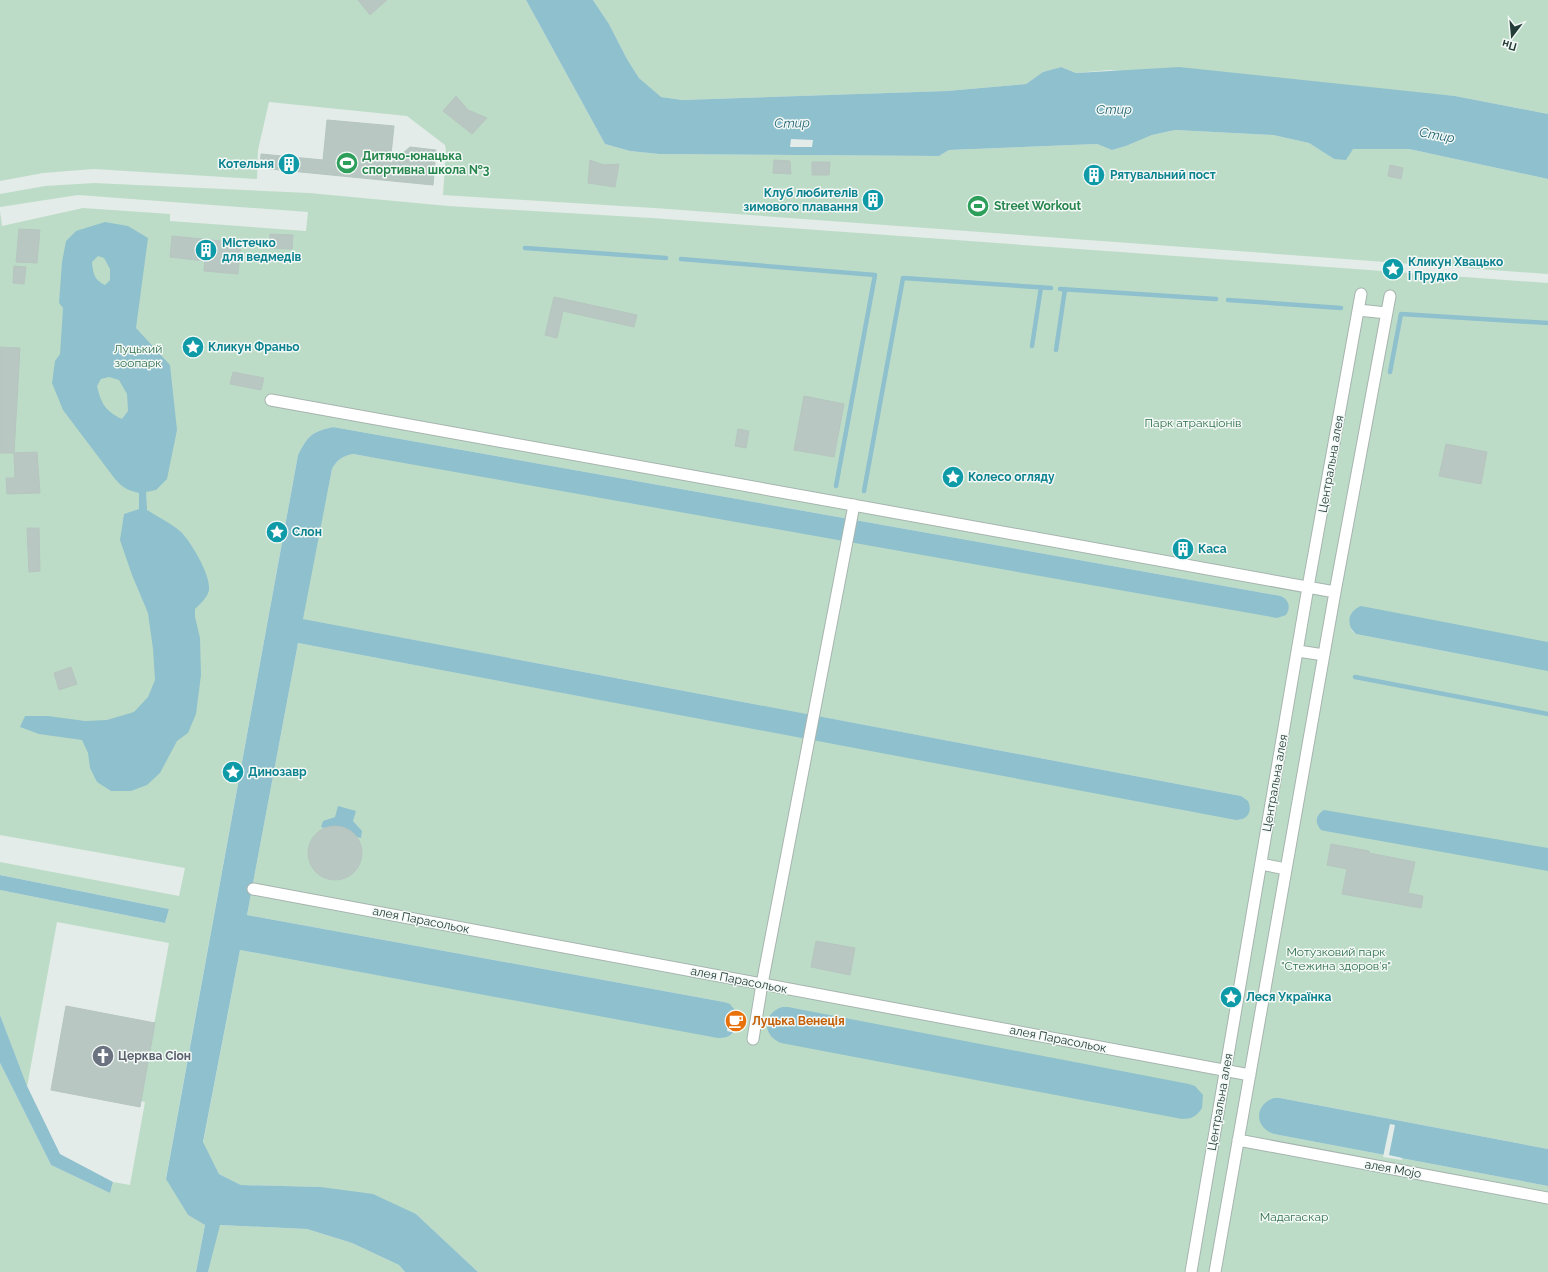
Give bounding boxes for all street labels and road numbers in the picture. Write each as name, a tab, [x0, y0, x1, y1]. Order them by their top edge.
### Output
street label: Центральна алея	[1316, 414, 1346, 514]
street label: Центральна алея	[1260, 733, 1290, 833]
street label: алея Парасольок	[371, 904, 471, 936]
street label: алея Парасольок	[689, 964, 789, 996]
street label: алея Парасольок	[1008, 1023, 1108, 1055]
street label: Центральна алея	[1205, 1052, 1235, 1152]
street label: алея Mojo	[1364, 1157, 1422, 1181]

